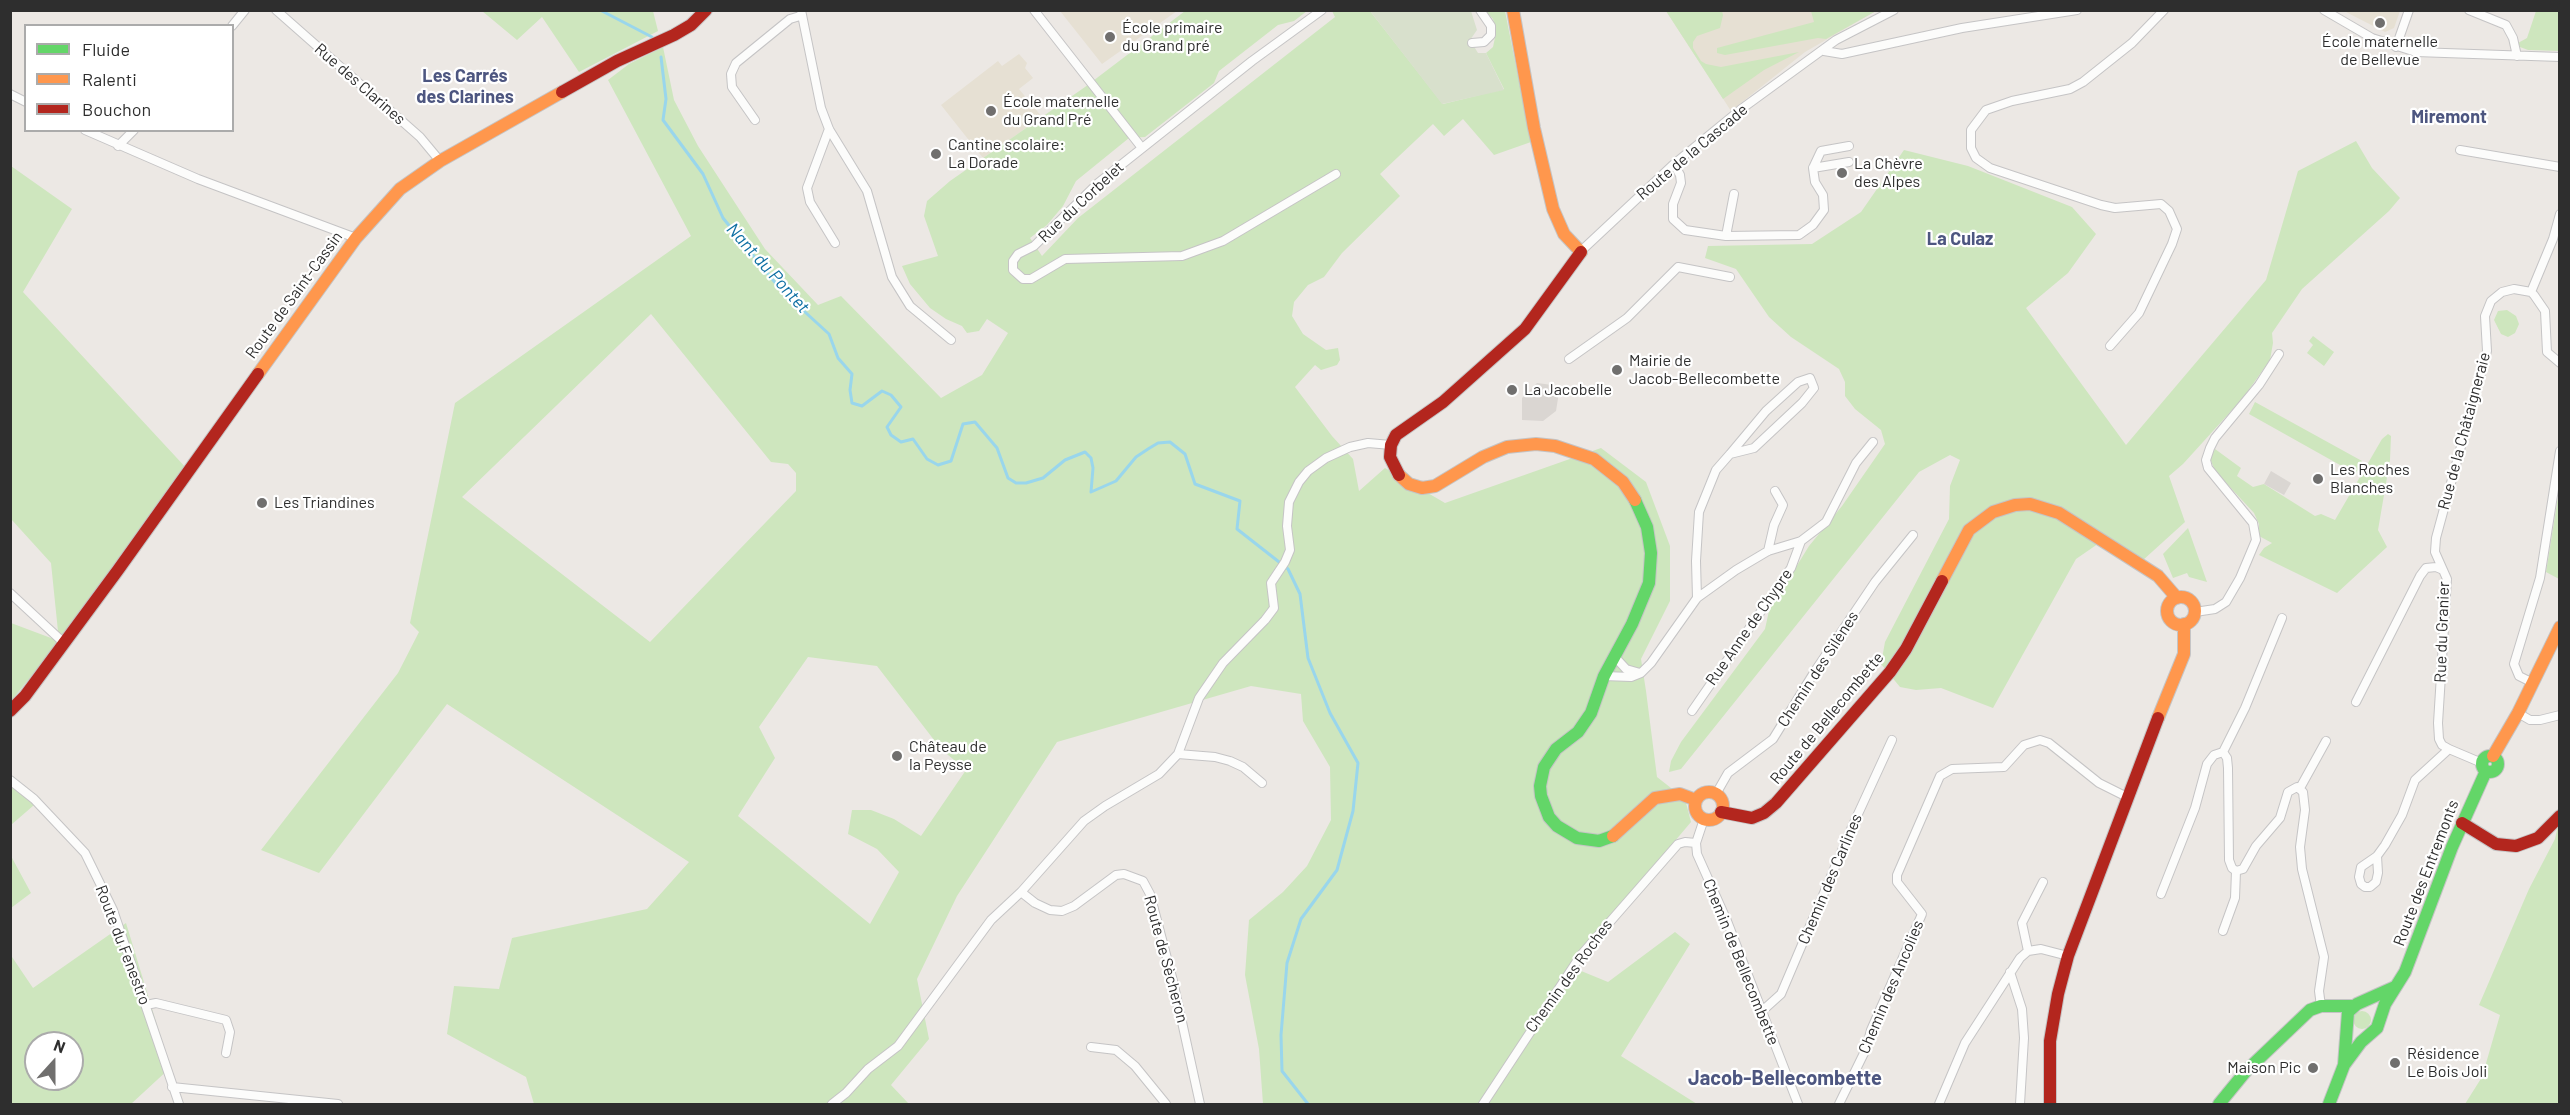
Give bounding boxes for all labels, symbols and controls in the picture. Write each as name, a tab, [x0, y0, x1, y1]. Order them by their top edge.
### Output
marker: École maternelle de Bellevue	[2373, 16, 2387, 30]
place label: École primaire du Grand pré	[1122, 18, 1223, 56]
legend	[24, 24, 234, 132]
marker: École primaire du Grand pré	[1103, 30, 1117, 44]
place label: École maternelle de Bellevue	[2322, 32, 2438, 70]
text: Fluide	[82, 38, 130, 60]
street label: Rue des Clarines	[311, 39, 409, 129]
district label: Les Carrés des Clarines	[416, 65, 514, 107]
text: Ralenti	[82, 68, 137, 90]
place label: École maternelle du Grand Pré	[1003, 92, 1119, 130]
text: Bouchon	[82, 98, 151, 120]
street label: Route de la Cascade	[1633, 100, 1751, 204]
marker: École maternelle du Grand Pré	[984, 104, 998, 118]
district label: Miremont	[2411, 106, 2487, 128]
place label: Cantine scolaire: La Dorade	[948, 135, 1065, 173]
marker: Cantine scolaire: La Dorade	[929, 147, 943, 161]
place label: La Chèvre des Alpes	[1854, 154, 1923, 192]
street label: Rue du Corbelet	[1034, 157, 1128, 247]
marker: La Chèvre des Alpes	[1835, 166, 1849, 180]
water label: Nant du Pontet	[722, 219, 814, 317]
street label: Route de Saint-Cassin	[241, 228, 347, 362]
district label: La Culaz	[1927, 228, 1993, 250]
street label: Rue de la Châtaigneraie	[2434, 350, 2494, 512]
place label: Mairie de Jacob-Bellecombette	[1629, 351, 1780, 389]
marker: Mairie de Jacob-Bellecombette	[1610, 363, 1624, 377]
place label: La Jacobelle	[1524, 380, 1612, 400]
marker: La Jacobelle	[1505, 383, 1519, 397]
place label: Les Roches Blanches	[2330, 460, 2410, 498]
marker: Les Roches Blanches	[2311, 472, 2325, 486]
place label: Les Triandines	[274, 493, 375, 513]
marker: Les Triandines	[255, 496, 269, 510]
street label: Rue Anne de Chypre	[1702, 565, 1796, 689]
street label: Rue du Granier	[2431, 581, 2453, 683]
street label: Chemin des Silènes	[1773, 608, 1863, 730]
street label: Route de Bellecombette	[1766, 648, 1888, 788]
place label: Château de la Peysse	[909, 737, 987, 775]
marker: Château de la Peysse	[890, 749, 904, 763]
street label: Route des Entremonts	[2389, 797, 2463, 949]
street label: Chemin des Carlines	[1794, 811, 1866, 947]
street label: Chemin de Bellecombette	[1699, 876, 1783, 1048]
street label: Route du Fenestro	[91, 882, 155, 1008]
street label: Route de Sècheron	[1140, 893, 1192, 1025]
street label: Chemin des Roches	[1521, 916, 1617, 1036]
street label: Chemin des Ancolies	[1854, 917, 1928, 1057]
north arrow	[24, 1031, 84, 1091]
text: N	[52, 1035, 68, 1056]
place label: Résidence Le Bois Joli	[2407, 1044, 2487, 1082]
marker: Résidence Le Bois Joli	[2388, 1056, 2402, 1070]
place label: Maison Pic	[2227, 1058, 2301, 1078]
marker: Maison Pic	[2306, 1061, 2320, 1075]
district label: Jacob-Bellecombette	[1688, 1066, 1882, 1090]

